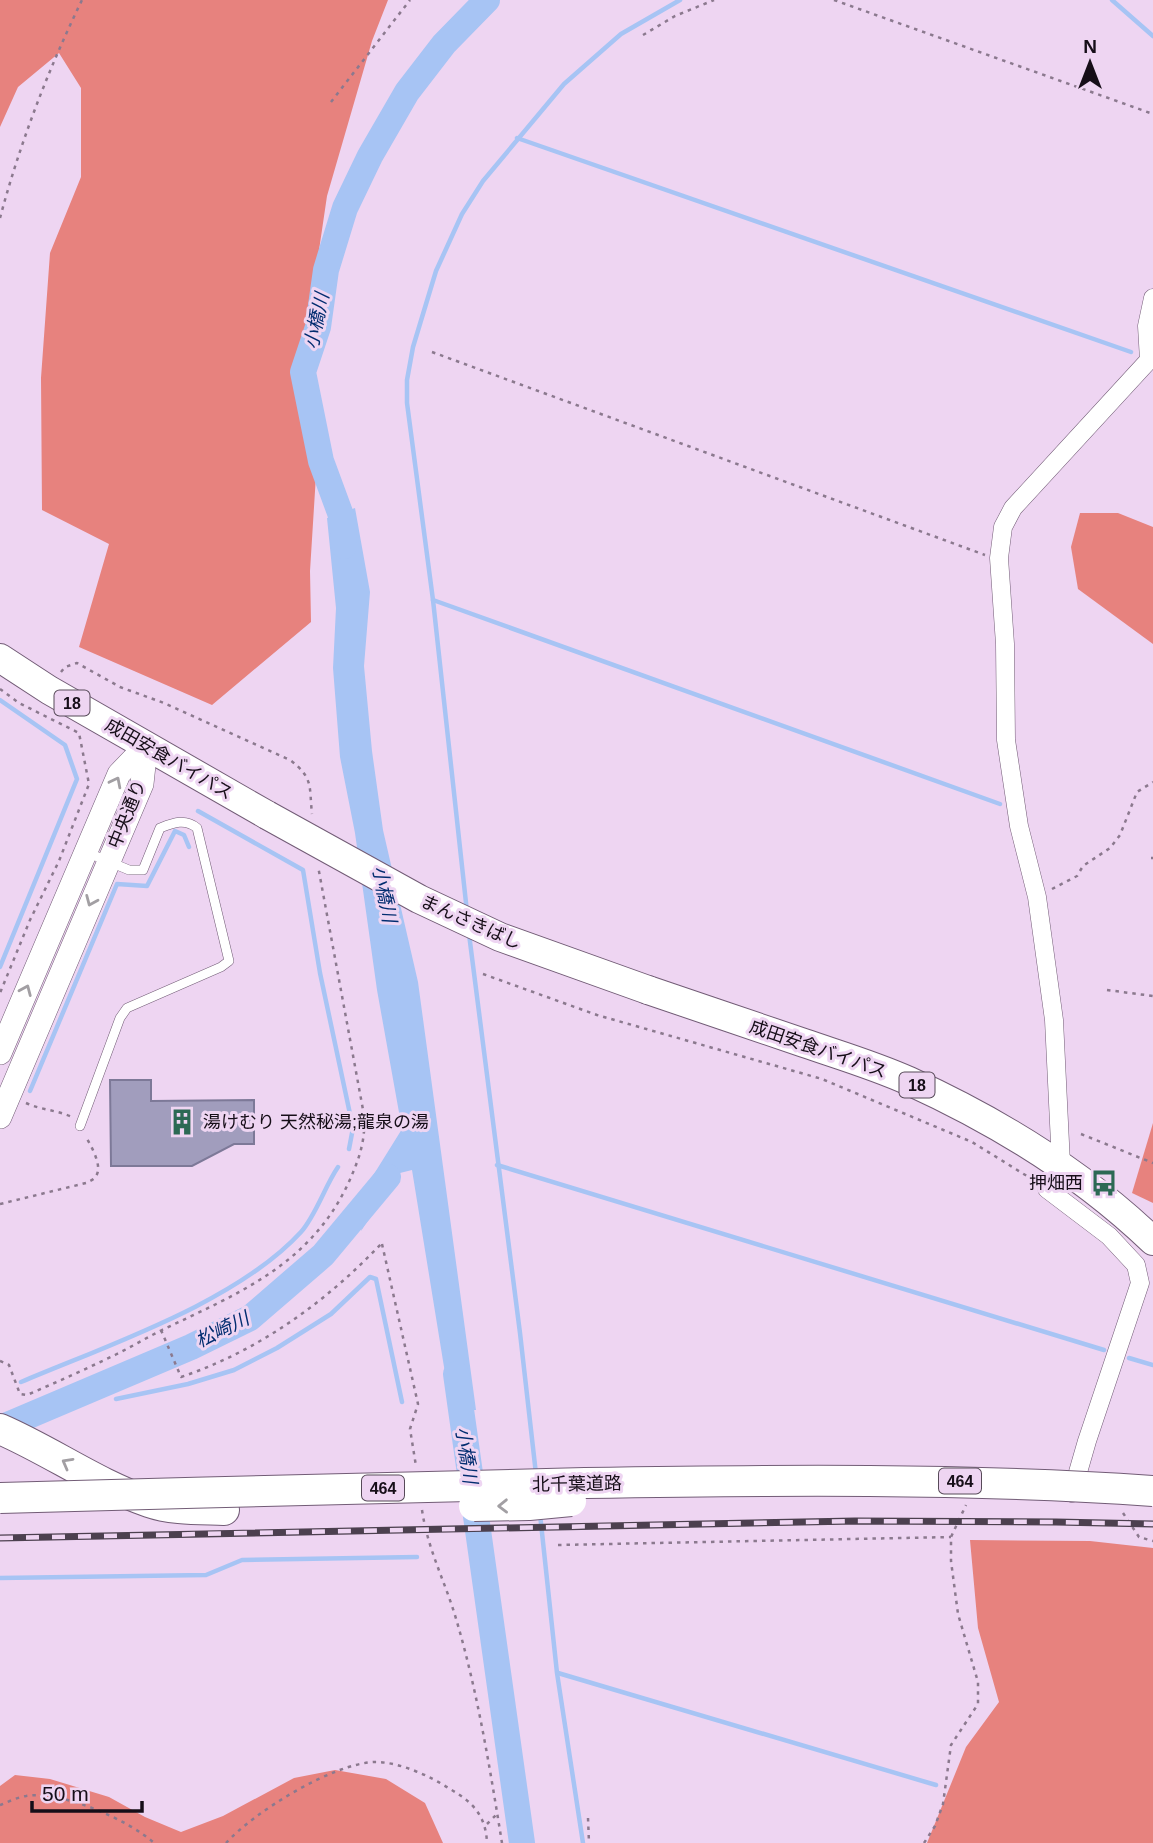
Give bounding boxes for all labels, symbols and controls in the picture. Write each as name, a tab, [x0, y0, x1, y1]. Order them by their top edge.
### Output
north arrow	[1055, 28, 1125, 98]
text: N	[1083, 36, 1097, 57]
water label: 小橋川	[300, 289, 333, 351]
road number: 18	[55, 690, 90, 716]
street label: 成田安食バイパス	[102, 714, 236, 804]
one-way arrow	[108, 776, 122, 789]
street label: 中央通り	[104, 777, 150, 851]
water label: 小橋川	[369, 864, 401, 926]
street label: まんさきばし	[418, 891, 524, 953]
one-way arrow	[85, 895, 99, 907]
one-way arrow	[18, 985, 32, 997]
street label: 成田安食バイパス	[747, 1016, 889, 1082]
road number: 18	[900, 1072, 934, 1098]
building icon: 湯けむり 天然秘湯;龍泉の湯	[167, 1107, 197, 1137]
place label: 湯けむり 天然秘湯;龍泉の湯	[203, 1112, 429, 1132]
bus stop icon: 押畑西	[1089, 1168, 1119, 1198]
place label: 押畑西	[1029, 1173, 1083, 1193]
water label: 松崎川	[192, 1307, 254, 1351]
water label: 小橋川	[452, 1425, 481, 1487]
one-way arrow	[61, 1458, 74, 1471]
road number: 464	[939, 1469, 981, 1494]
street label: 北千葉道路	[532, 1473, 622, 1495]
road number: 464	[362, 1476, 404, 1500]
one-way arrow	[497, 1498, 508, 1514]
scale bar	[32, 1770, 142, 1814]
text: 50 m	[42, 1782, 89, 1805]

